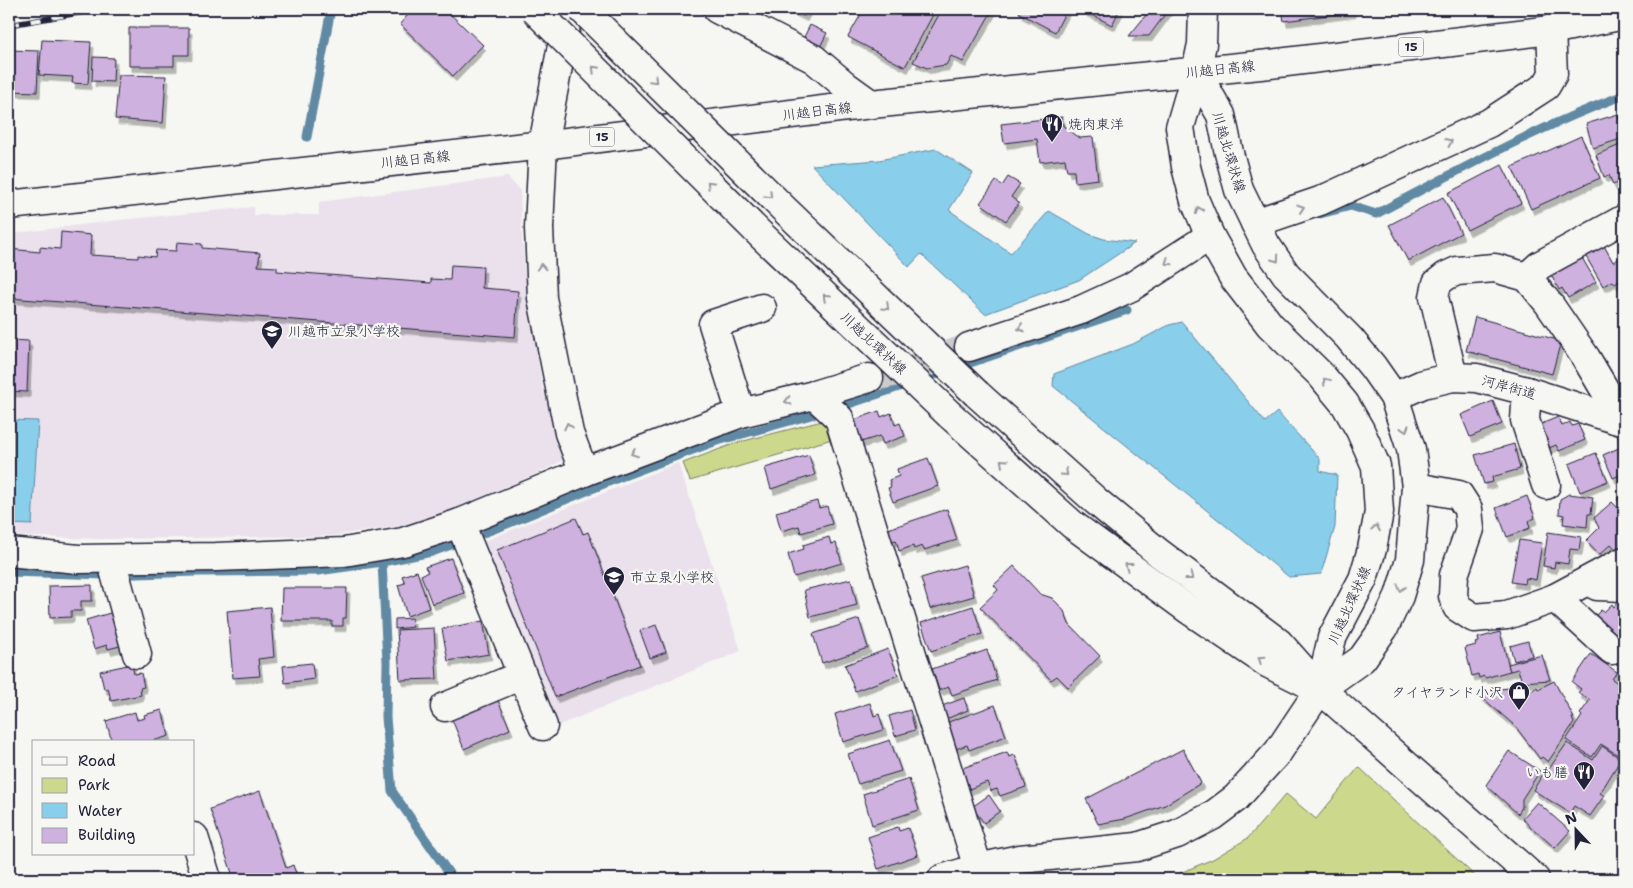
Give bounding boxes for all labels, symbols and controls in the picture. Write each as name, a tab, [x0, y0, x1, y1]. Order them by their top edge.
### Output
road number: 15	[1398, 38, 1424, 56]
street label: 川越日高線	[1184, 56, 1256, 82]
one-way arrow	[592, 66, 601, 75]
one-way arrow	[648, 74, 657, 83]
street label: 川越日高線	[781, 98, 853, 124]
street label: 川越北環状線	[1208, 109, 1250, 195]
restaurant icon: 焼肉東洋	[1040, 112, 1064, 143]
place label: 焼肉東洋	[1068, 115, 1124, 133]
road number: 15	[590, 128, 614, 146]
one-way arrow	[1444, 137, 1453, 148]
street label: 川越日高線	[379, 146, 451, 172]
one-way arrow	[707, 180, 716, 189]
one-way arrow	[764, 189, 773, 198]
one-way arrow	[1296, 203, 1305, 213]
one-way arrow	[1195, 206, 1205, 214]
one-way arrow	[1270, 254, 1279, 263]
one-way arrow	[1165, 256, 1174, 265]
one-way arrow	[536, 262, 546, 270]
one-way arrow	[823, 294, 832, 303]
one-way arrow	[881, 301, 890, 310]
street label: 川越北環状線	[837, 308, 911, 378]
school or university icon: 川越市立泉小学校	[260, 319, 284, 350]
place label: 川越市立泉小学校	[288, 322, 400, 340]
one-way arrow	[1018, 323, 1026, 333]
street label: 河岸街道	[1480, 371, 1538, 403]
one-way arrow	[1322, 377, 1331, 386]
one-way arrow	[784, 395, 793, 406]
one-way arrow	[563, 422, 574, 431]
one-way arrow	[1399, 424, 1409, 432]
one-way arrow	[631, 447, 639, 457]
one-way arrow	[1000, 459, 1009, 468]
one-way arrow	[1060, 468, 1069, 477]
one-way arrow	[1370, 524, 1380, 533]
one-way arrow	[1124, 563, 1134, 572]
street label: 川越北環状線	[1324, 563, 1374, 647]
school or university icon: 市立泉小学校	[602, 565, 626, 596]
place label: 市立泉小学校	[630, 568, 714, 586]
one-way arrow	[1184, 572, 1193, 580]
one-way arrow	[1397, 584, 1407, 592]
one-way arrow	[1257, 656, 1267, 665]
shop icon: タイヤランド小沢	[1507, 680, 1531, 711]
place label: タイヤランド小沢	[1392, 683, 1503, 701]
legend	[32, 740, 195, 856]
text: Road	[78, 751, 116, 771]
restaurant icon: いも膳	[1572, 760, 1596, 791]
place label: いも膳	[1526, 763, 1568, 781]
text: Park	[78, 775, 110, 795]
text: Water	[78, 801, 122, 821]
north arrow	[1550, 806, 1600, 856]
text: N	[1563, 808, 1580, 828]
text: Building	[78, 825, 135, 845]

